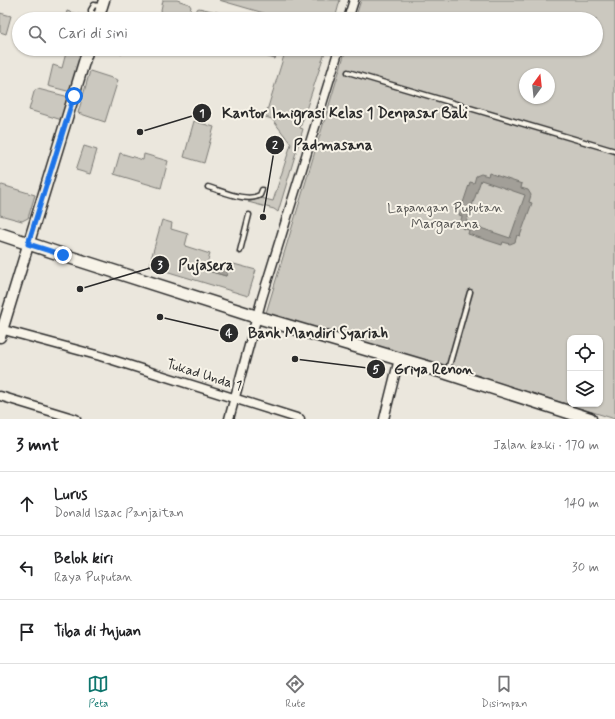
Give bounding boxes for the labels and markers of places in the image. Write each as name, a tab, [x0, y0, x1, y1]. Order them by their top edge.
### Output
callout: Kantor Imigrasi Kelas 1 Denpasar Bali	[192, 100, 478, 127]
callout: Padmasana	[265, 131, 380, 158]
callout: Pujasera	[150, 251, 242, 278]
callout: Bank Mandiri Syariah	[219, 319, 397, 346]
callout: Griya Renon	[366, 356, 482, 383]

